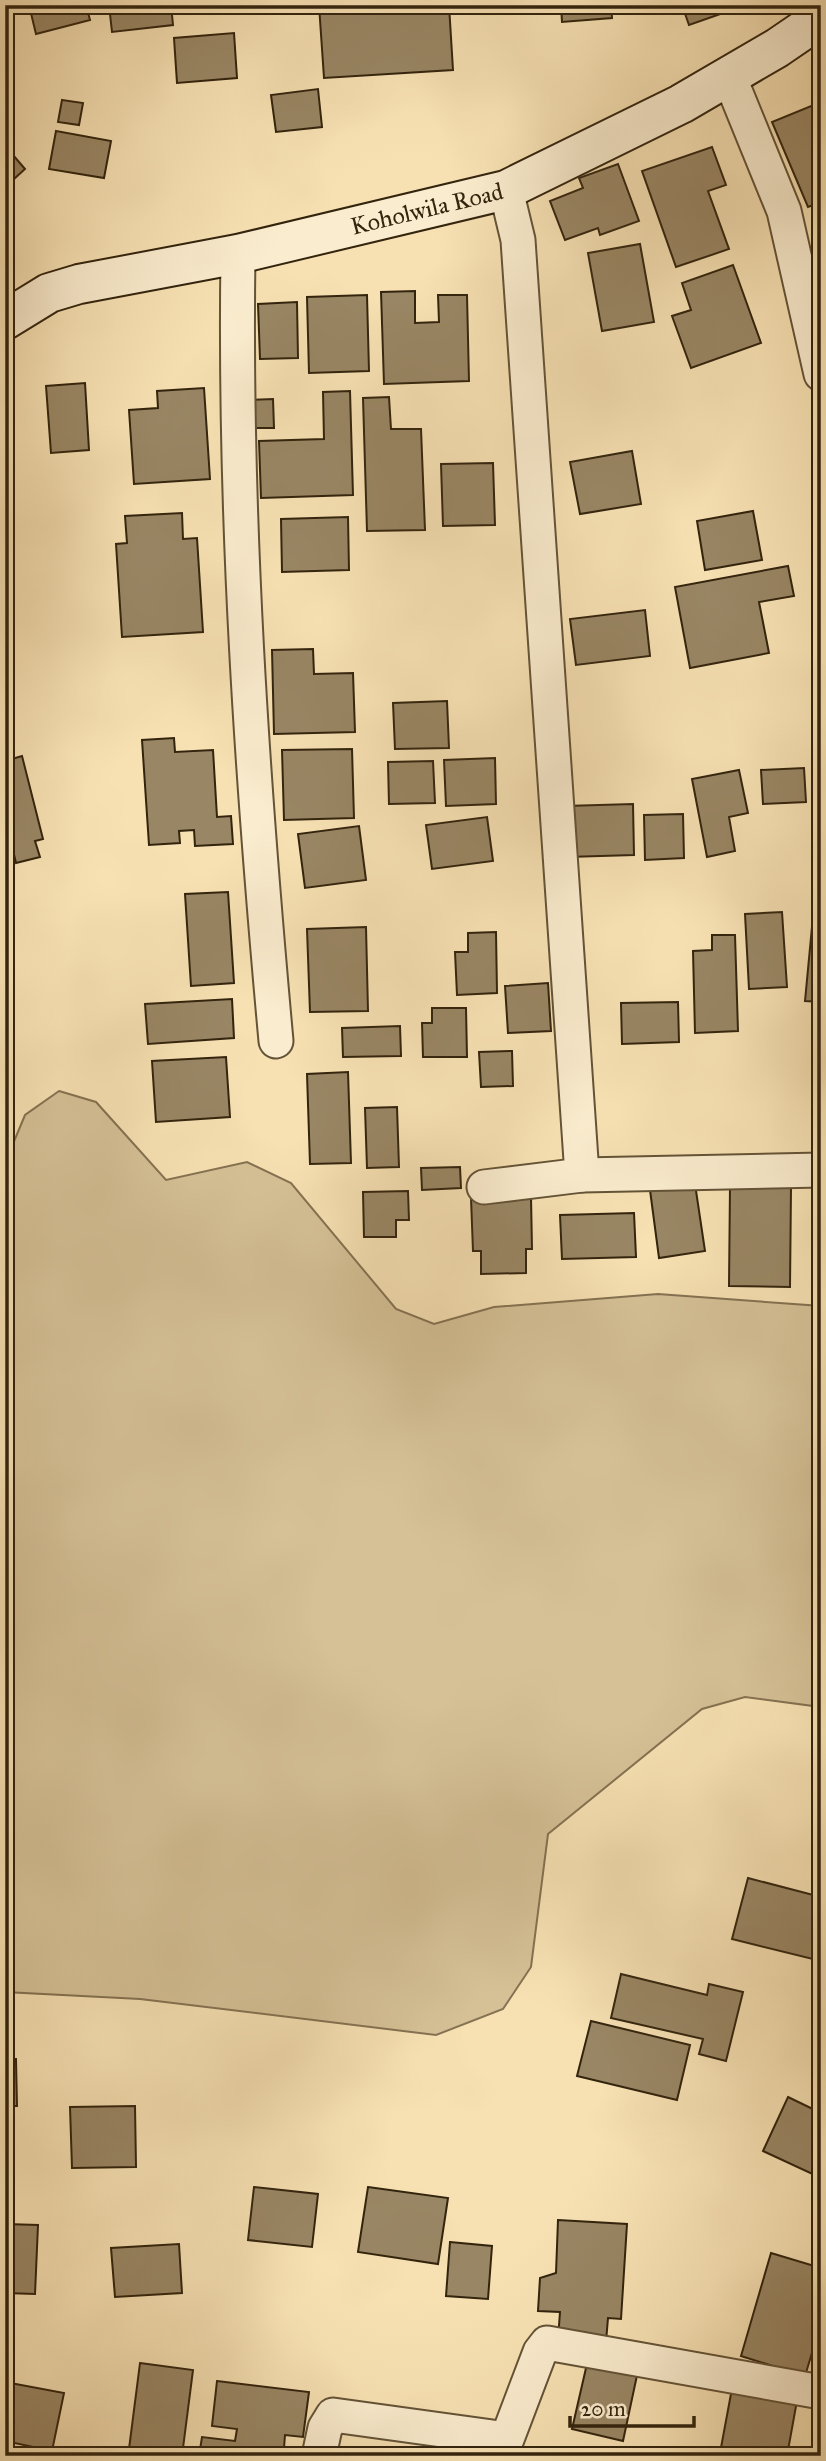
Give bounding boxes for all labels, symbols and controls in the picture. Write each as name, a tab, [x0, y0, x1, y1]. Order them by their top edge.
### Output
street label: Koholwila Road	[348, 176, 506, 242]
scale bar	[570, 2384, 695, 2428]
text: 20 m	[581, 2396, 626, 2422]

